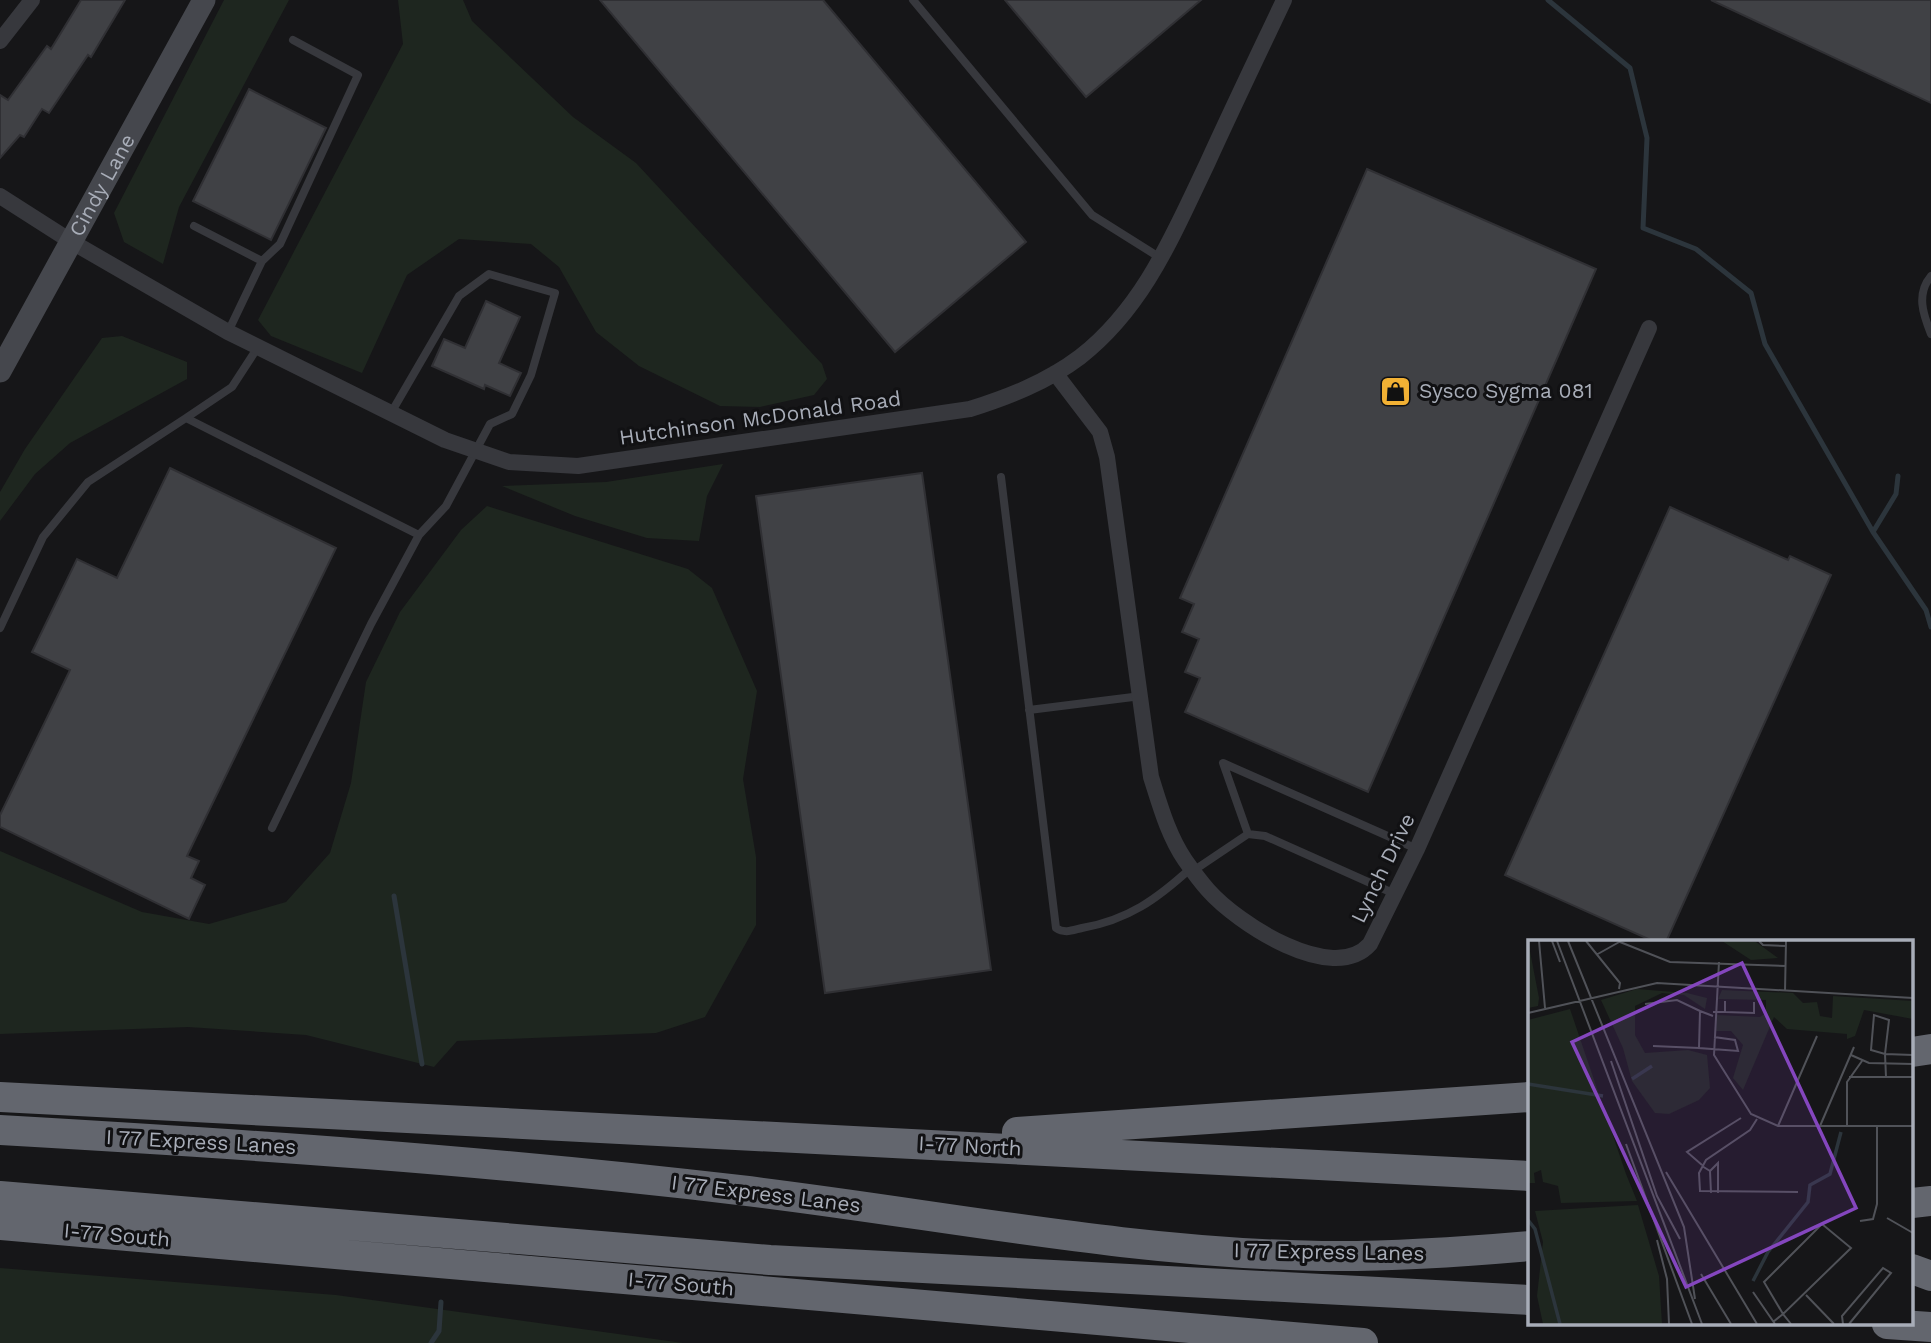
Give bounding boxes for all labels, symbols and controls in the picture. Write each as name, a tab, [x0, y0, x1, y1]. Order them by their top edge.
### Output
street label: Cindy Lane	[63, 129, 140, 241]
shop icon: Sysco Sygma 081	[1379, 374, 1413, 408]
place label: Sysco Sygma 081	[1419, 378, 1593, 403]
street label: Hutchinson McDonald Road	[617, 385, 902, 450]
street label: Lynch Drive	[1345, 809, 1420, 927]
inset map	[1528, 940, 1913, 1326]
street label: I 77 Express Lanes	[105, 1124, 297, 1159]
street label: I-77 North	[918, 1130, 1022, 1161]
street label: I 77 Express Lanes	[670, 1169, 862, 1218]
street label: I-77 South	[63, 1217, 171, 1252]
street label: I 77 Express Lanes	[1233, 1237, 1425, 1266]
street label: I-77 South	[627, 1266, 735, 1301]

